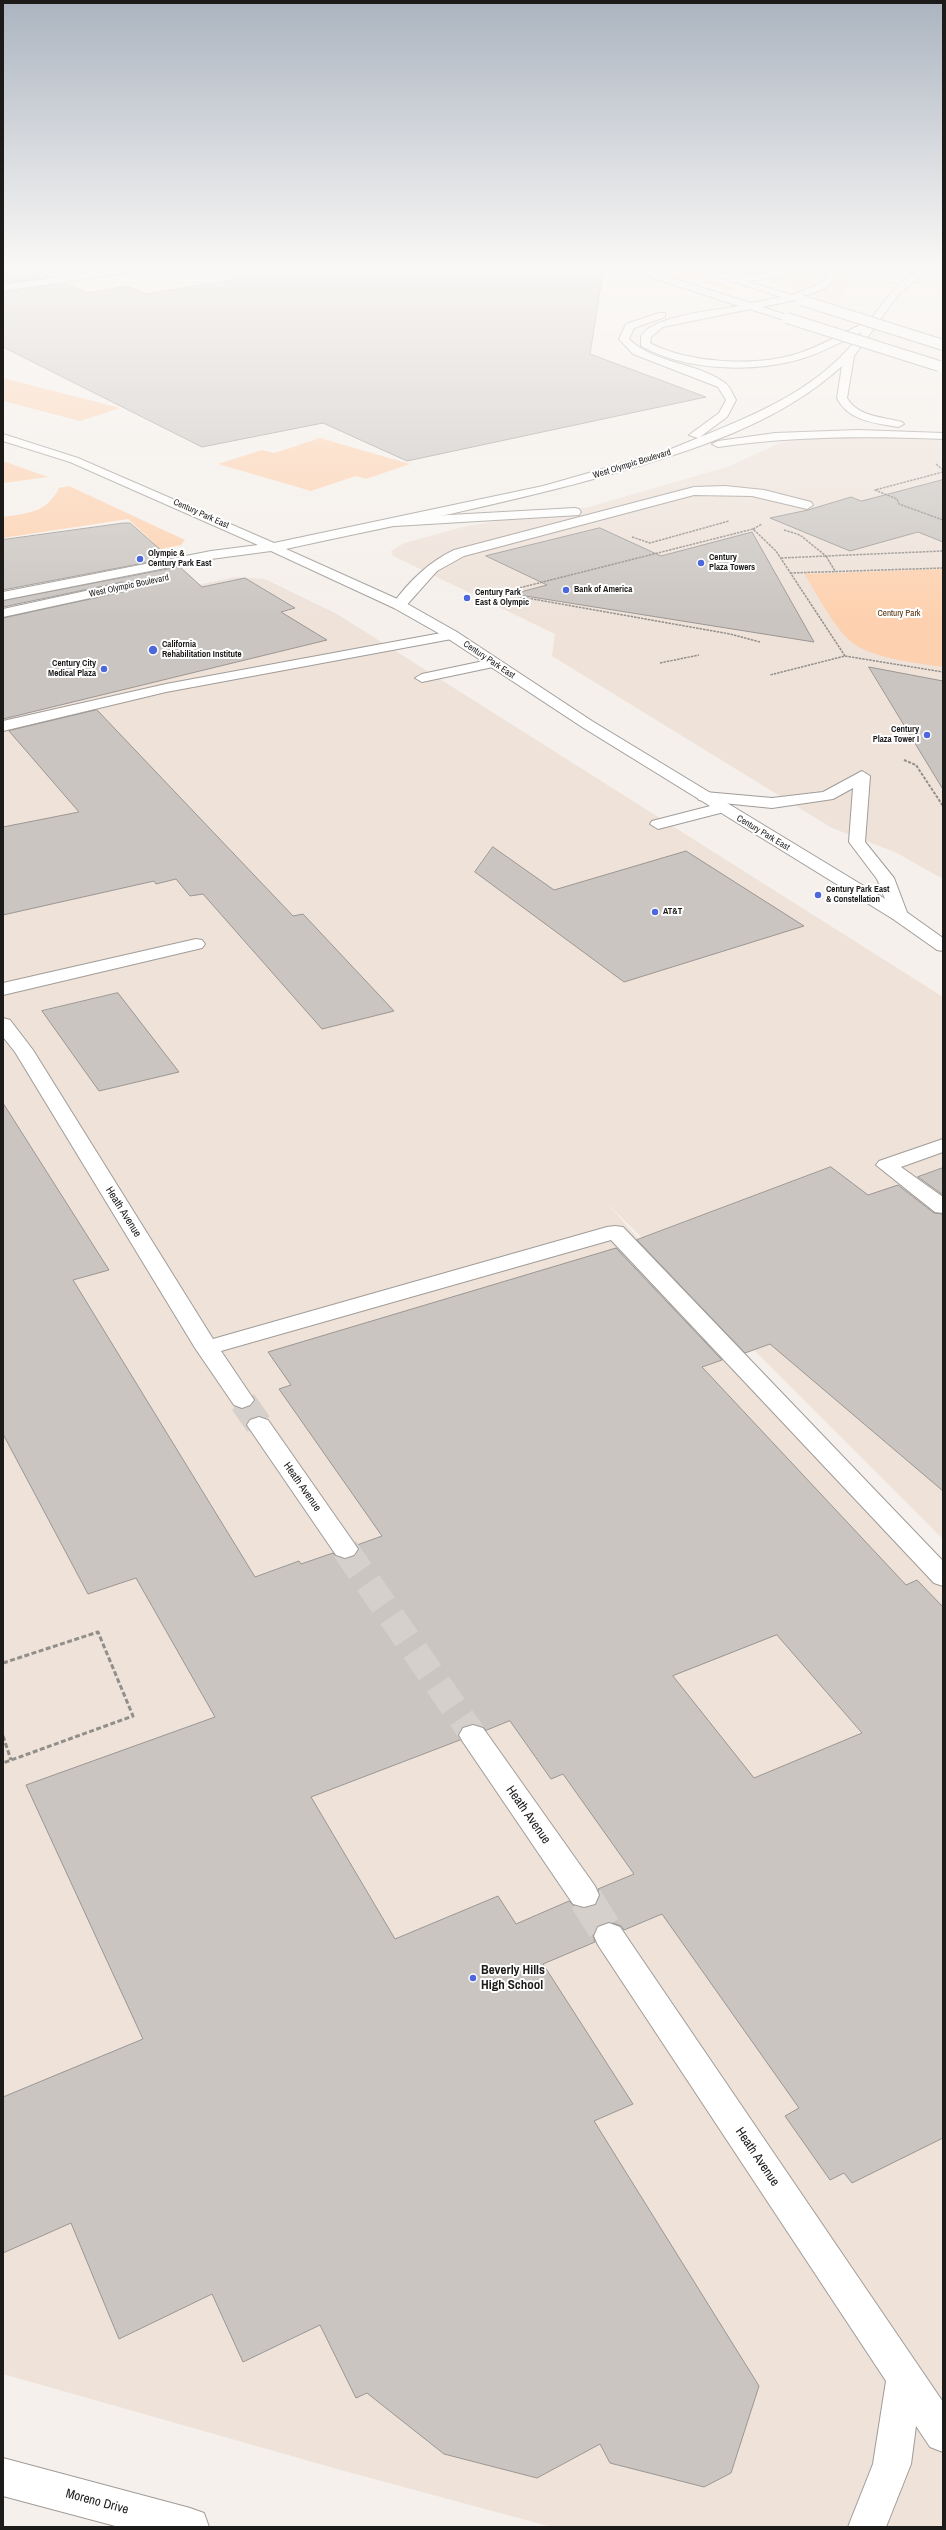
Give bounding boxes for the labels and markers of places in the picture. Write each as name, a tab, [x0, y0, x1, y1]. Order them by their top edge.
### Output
place label: Olympic & Century Park East	[148, 549, 212, 570]
place label: Century Plaza Towers	[709, 553, 755, 574]
marker: Olympic & Century Park East	[135, 554, 145, 564]
marker: Century Plaza Towers	[696, 558, 706, 568]
marker: Bank of America	[561, 585, 571, 595]
place label: Bank of America	[574, 585, 632, 595]
place label: Century Park East & Olympic	[475, 588, 529, 609]
marker: Century Park East & Olympic	[462, 593, 472, 603]
place label: California Rehabilitation Institute	[162, 640, 242, 661]
marker: California Rehabilitation Institute	[147, 644, 159, 656]
place label: Century City Medical Plaza	[48, 659, 96, 680]
marker: Century City Medical Plaza	[99, 664, 109, 674]
place label: Century Plaza Tower I	[873, 725, 919, 746]
marker: Century Plaza Tower I	[922, 730, 932, 740]
place label: Century Park East & Constellation	[826, 885, 890, 906]
marker: Century Park East & Constellation	[813, 890, 823, 900]
marker: AT&T	[650, 907, 660, 917]
place label: AT&T	[663, 907, 682, 917]
place label: Beverly Hills High School	[481, 1963, 545, 1994]
marker: Beverly Hills High School	[468, 1973, 478, 1983]

